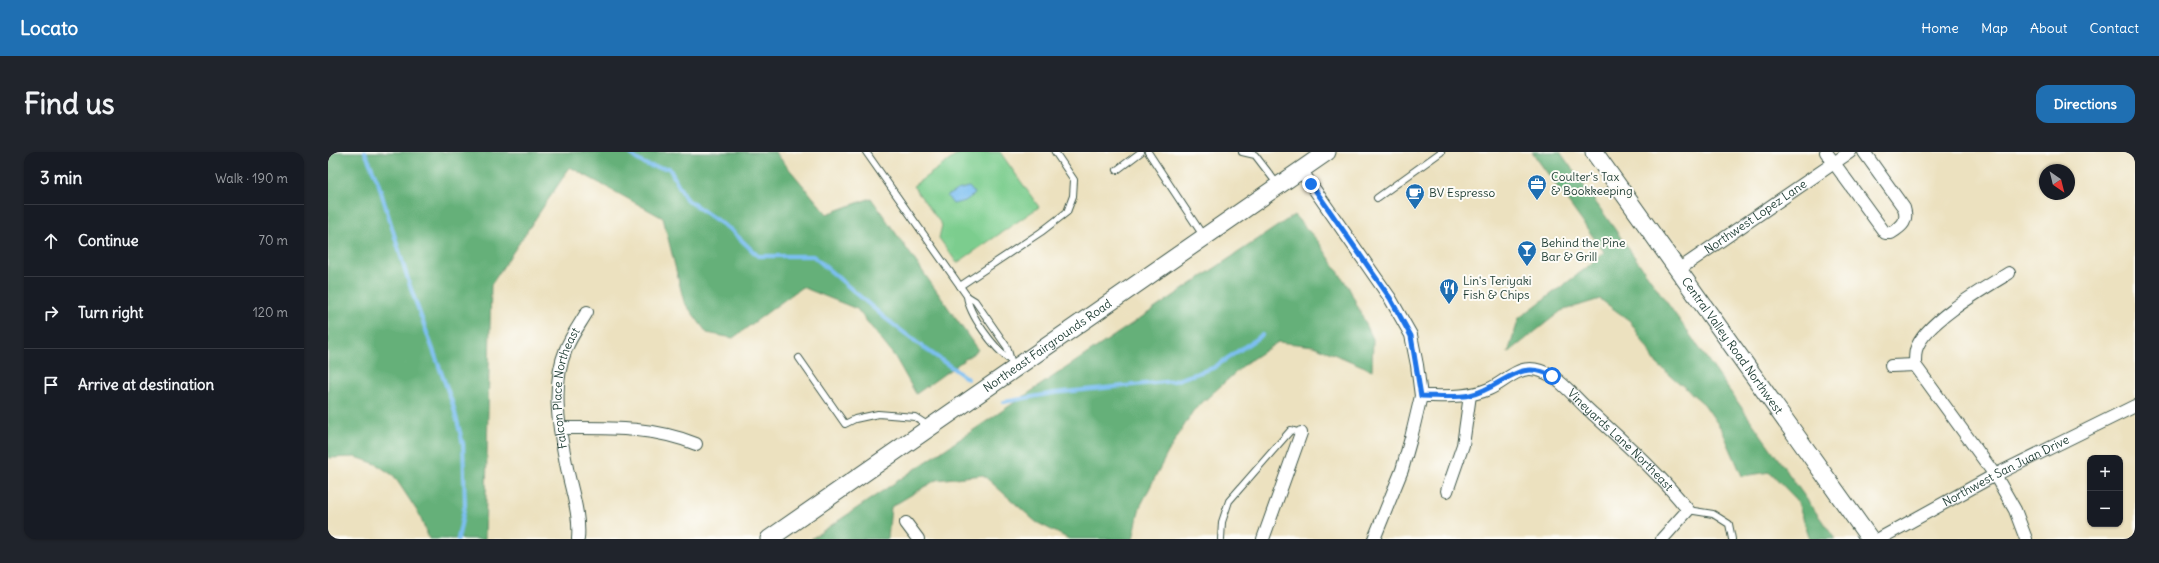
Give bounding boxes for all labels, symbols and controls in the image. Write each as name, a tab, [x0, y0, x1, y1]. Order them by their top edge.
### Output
text: Locato	[20, 16, 78, 40]
text: Home	[1921, 19, 1959, 37]
text: Map	[1981, 19, 2008, 37]
text: About	[2030, 19, 2068, 37]
text: Contact	[2090, 19, 2139, 37]
button: Directions	[2036, 85, 2135, 123]
text: Find us	[24, 86, 115, 122]
north arrow	[2039, 164, 2075, 200]
text: 3 min	[40, 167, 82, 189]
place label: Coulter's Tax & Bookkeeping	[1551, 169, 1633, 198]
text: Walk · 190 m	[215, 170, 288, 187]
office icon: Coulter's Tax & Bookkeeping	[1526, 173, 1548, 201]
route end	[1302, 175, 1320, 193]
street label: Northwest Lopez Lane	[1701, 176, 1809, 257]
cafe icon: BV Espresso	[1404, 182, 1426, 210]
place label: BV Espresso	[1429, 185, 1495, 200]
icon: ahead	[40, 230, 62, 252]
text: Continue	[78, 231, 139, 250]
text: 70 m	[259, 232, 288, 249]
place label: Behind the Pine Bar & Grill	[1541, 235, 1625, 264]
bar icon: Behind the Pine Bar & Grill	[1516, 239, 1538, 267]
place label: Lin's Teriyaki Fish & Chips	[1463, 273, 1532, 302]
street label: Central Valley Road Northwest	[1679, 274, 1787, 417]
restaurant icon: Lin's Teriyaki Fish & Chips	[1438, 277, 1460, 305]
street label: Northeast Fairgrounds Road	[980, 296, 1114, 395]
icon: right	[40, 302, 62, 324]
text: Turn right	[78, 303, 143, 322]
text: 120 m	[253, 304, 288, 321]
street label: Falcon Place Northeast	[549, 324, 583, 450]
route start	[1543, 367, 1561, 385]
icon: arrive	[40, 374, 62, 396]
text: Arrive at destination	[78, 375, 214, 394]
street label: Vineyards Lane Northeast	[1565, 385, 1677, 494]
street label: Northwest San Juan Drive	[1940, 432, 2071, 510]
map controls	[2087, 455, 2123, 527]
button: +	[2087, 455, 2123, 491]
button: −	[2087, 491, 2123, 527]

